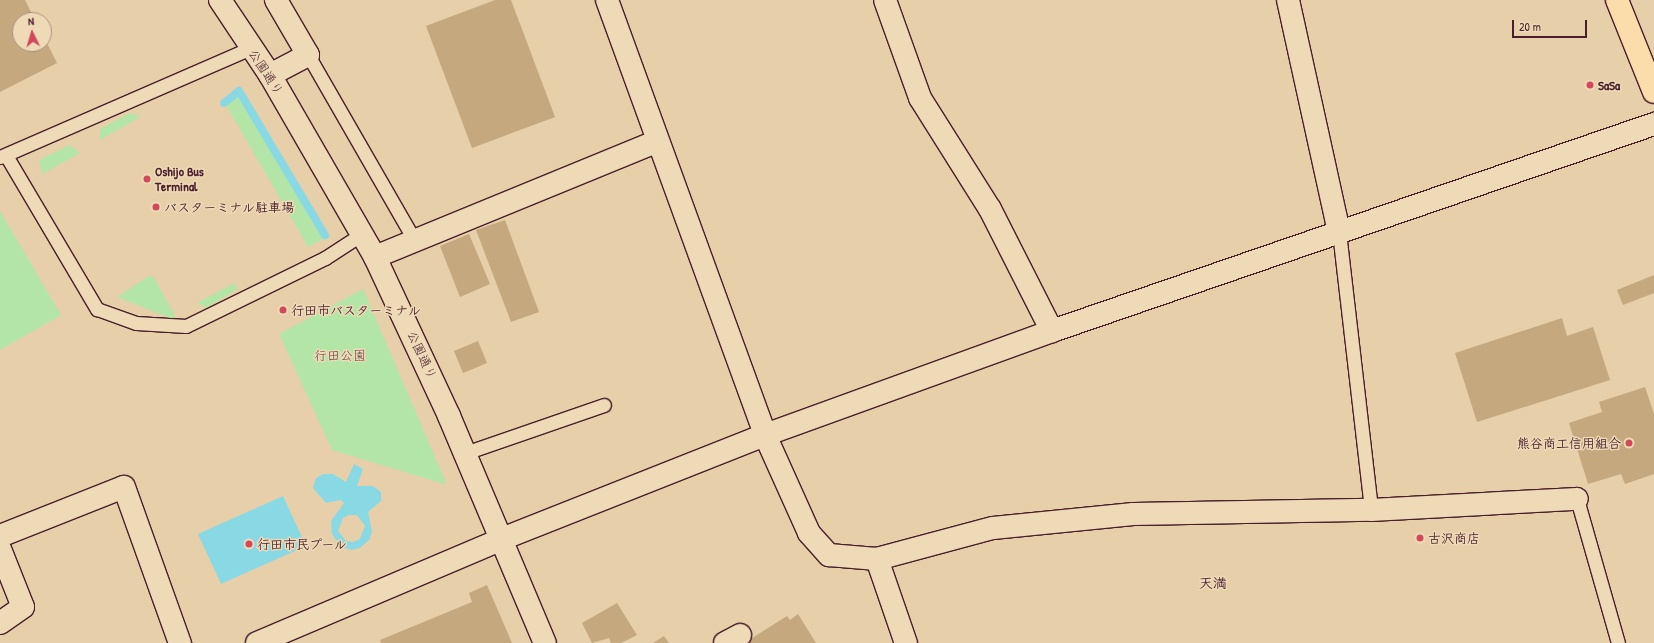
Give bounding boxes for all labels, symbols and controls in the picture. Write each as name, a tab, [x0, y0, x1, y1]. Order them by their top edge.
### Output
north arrow	[12, 12, 52, 52]
scale bar	[1514, 12, 1589, 38]
text: N	[28, 14, 35, 28]
text: 20 m	[1519, 18, 1541, 35]
street label: 公園通り	[245, 46, 287, 98]
place label: SaSa	[1598, 77, 1620, 93]
marker: SaSa	[1585, 80, 1595, 90]
place label: Oshijo Bus Terminal	[155, 164, 204, 195]
marker: Oshijo Bus Terminal	[142, 174, 152, 184]
place label: バスターミナル駐車場	[164, 199, 294, 215]
marker: バスターミナル駐車場	[151, 202, 161, 212]
place label: 行田市バスターミナル	[291, 302, 421, 318]
marker: 行田市バスターミナル	[278, 305, 288, 315]
street label: 公園通り	[404, 328, 440, 382]
park label: 行田公園	[314, 347, 366, 363]
place label: 熊谷商工信用組合	[1517, 435, 1621, 451]
marker: 熊谷商工信用組合	[1624, 438, 1634, 448]
place label: 古沢商店	[1428, 530, 1480, 546]
marker: 古沢商店	[1415, 533, 1425, 543]
place label: 行田市民プール	[257, 536, 347, 552]
marker: 行田市民プール	[244, 539, 254, 549]
district label: 天満	[1199, 575, 1227, 591]

